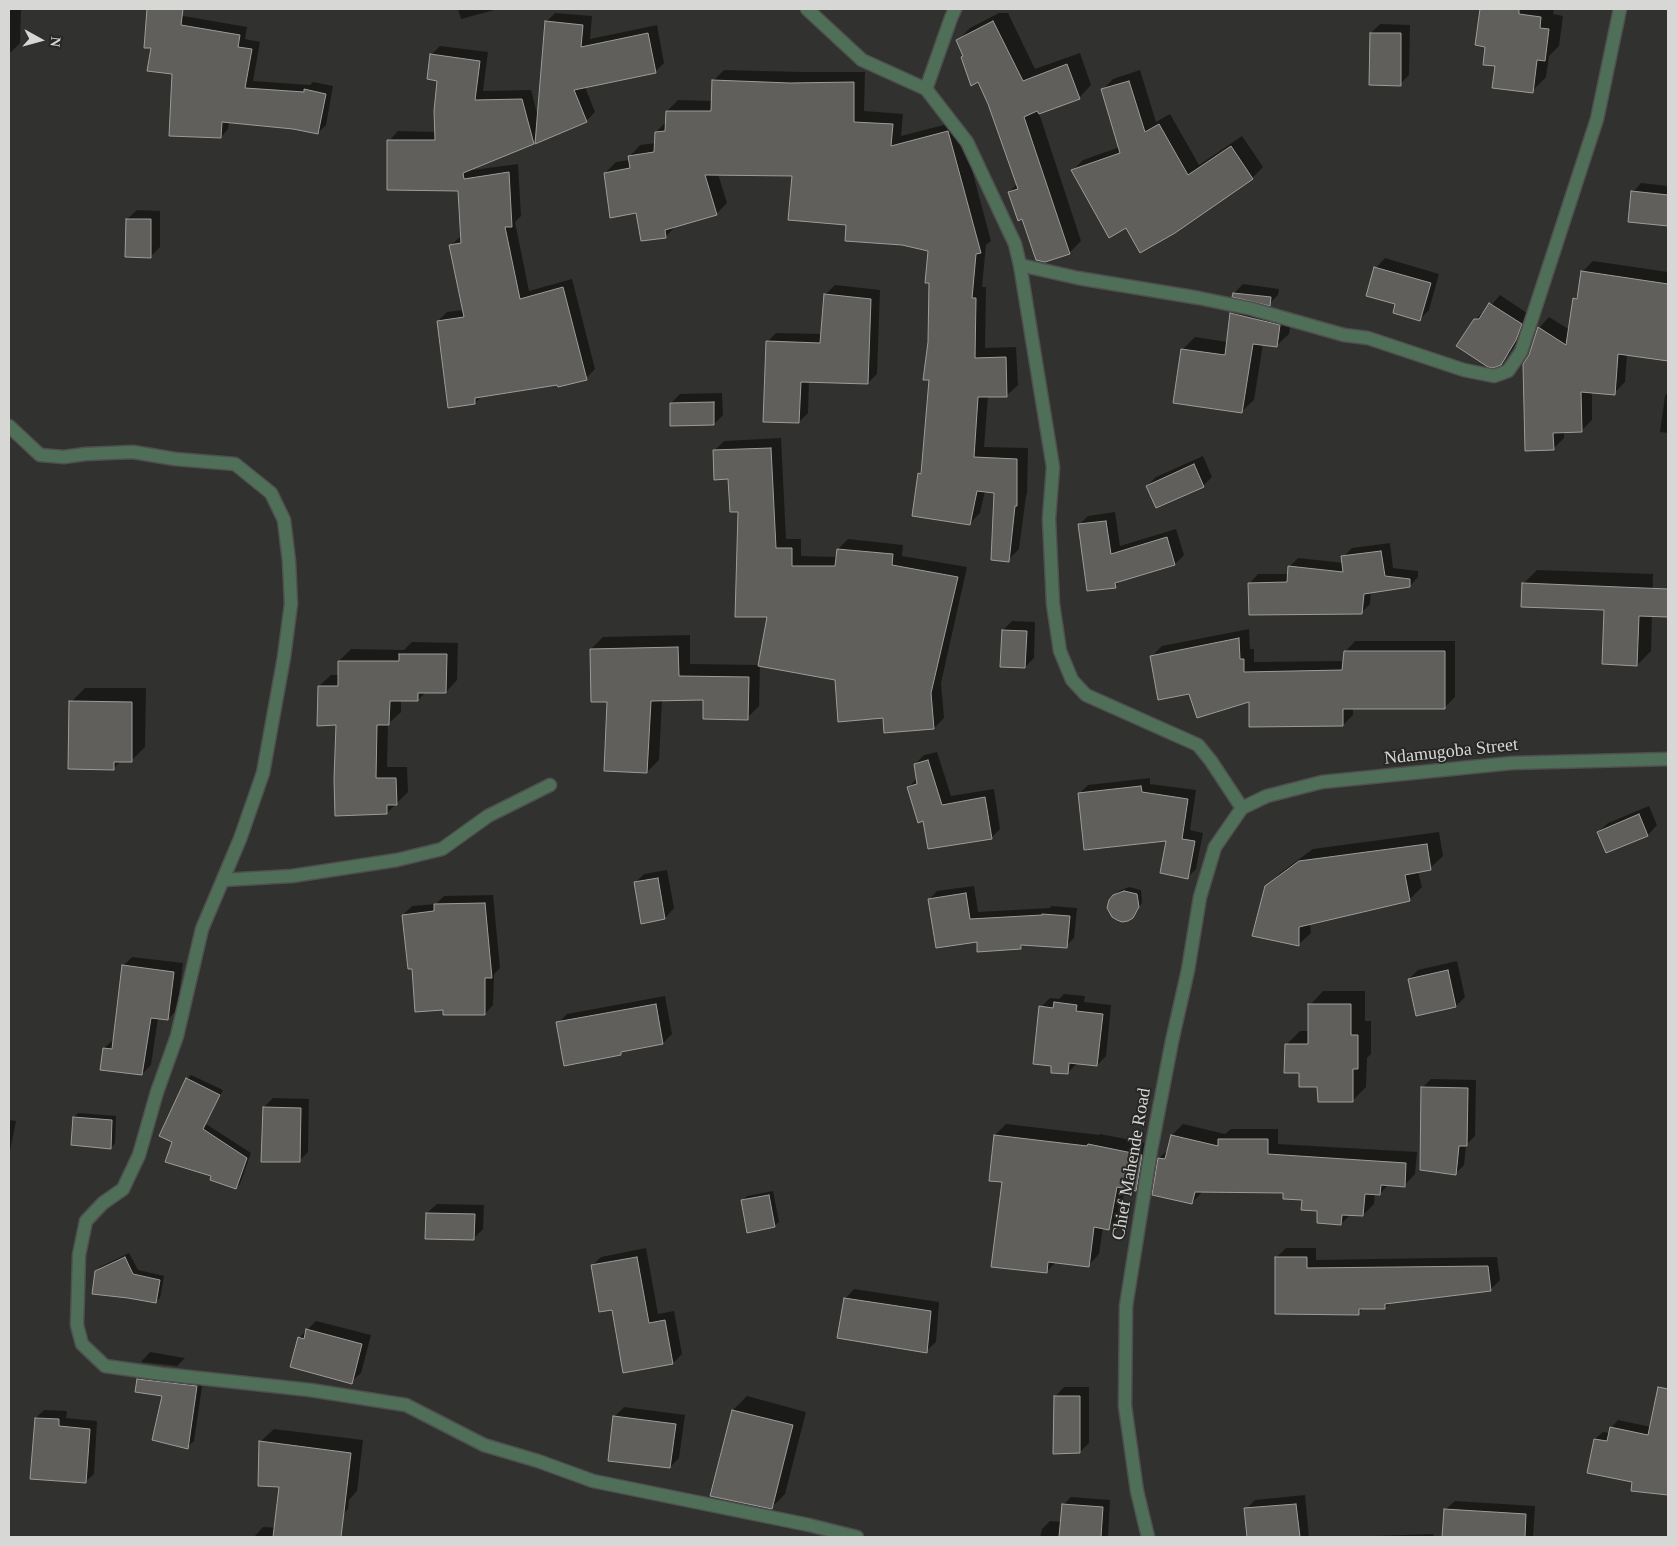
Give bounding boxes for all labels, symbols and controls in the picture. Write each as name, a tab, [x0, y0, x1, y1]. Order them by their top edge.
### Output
north arrow	[15, 15, 65, 65]
text: N	[47, 36, 63, 48]
street label: Ndamugoba Street	[1383, 734, 1519, 770]
street label: Chief Mahende Road	[1108, 1086, 1156, 1242]

